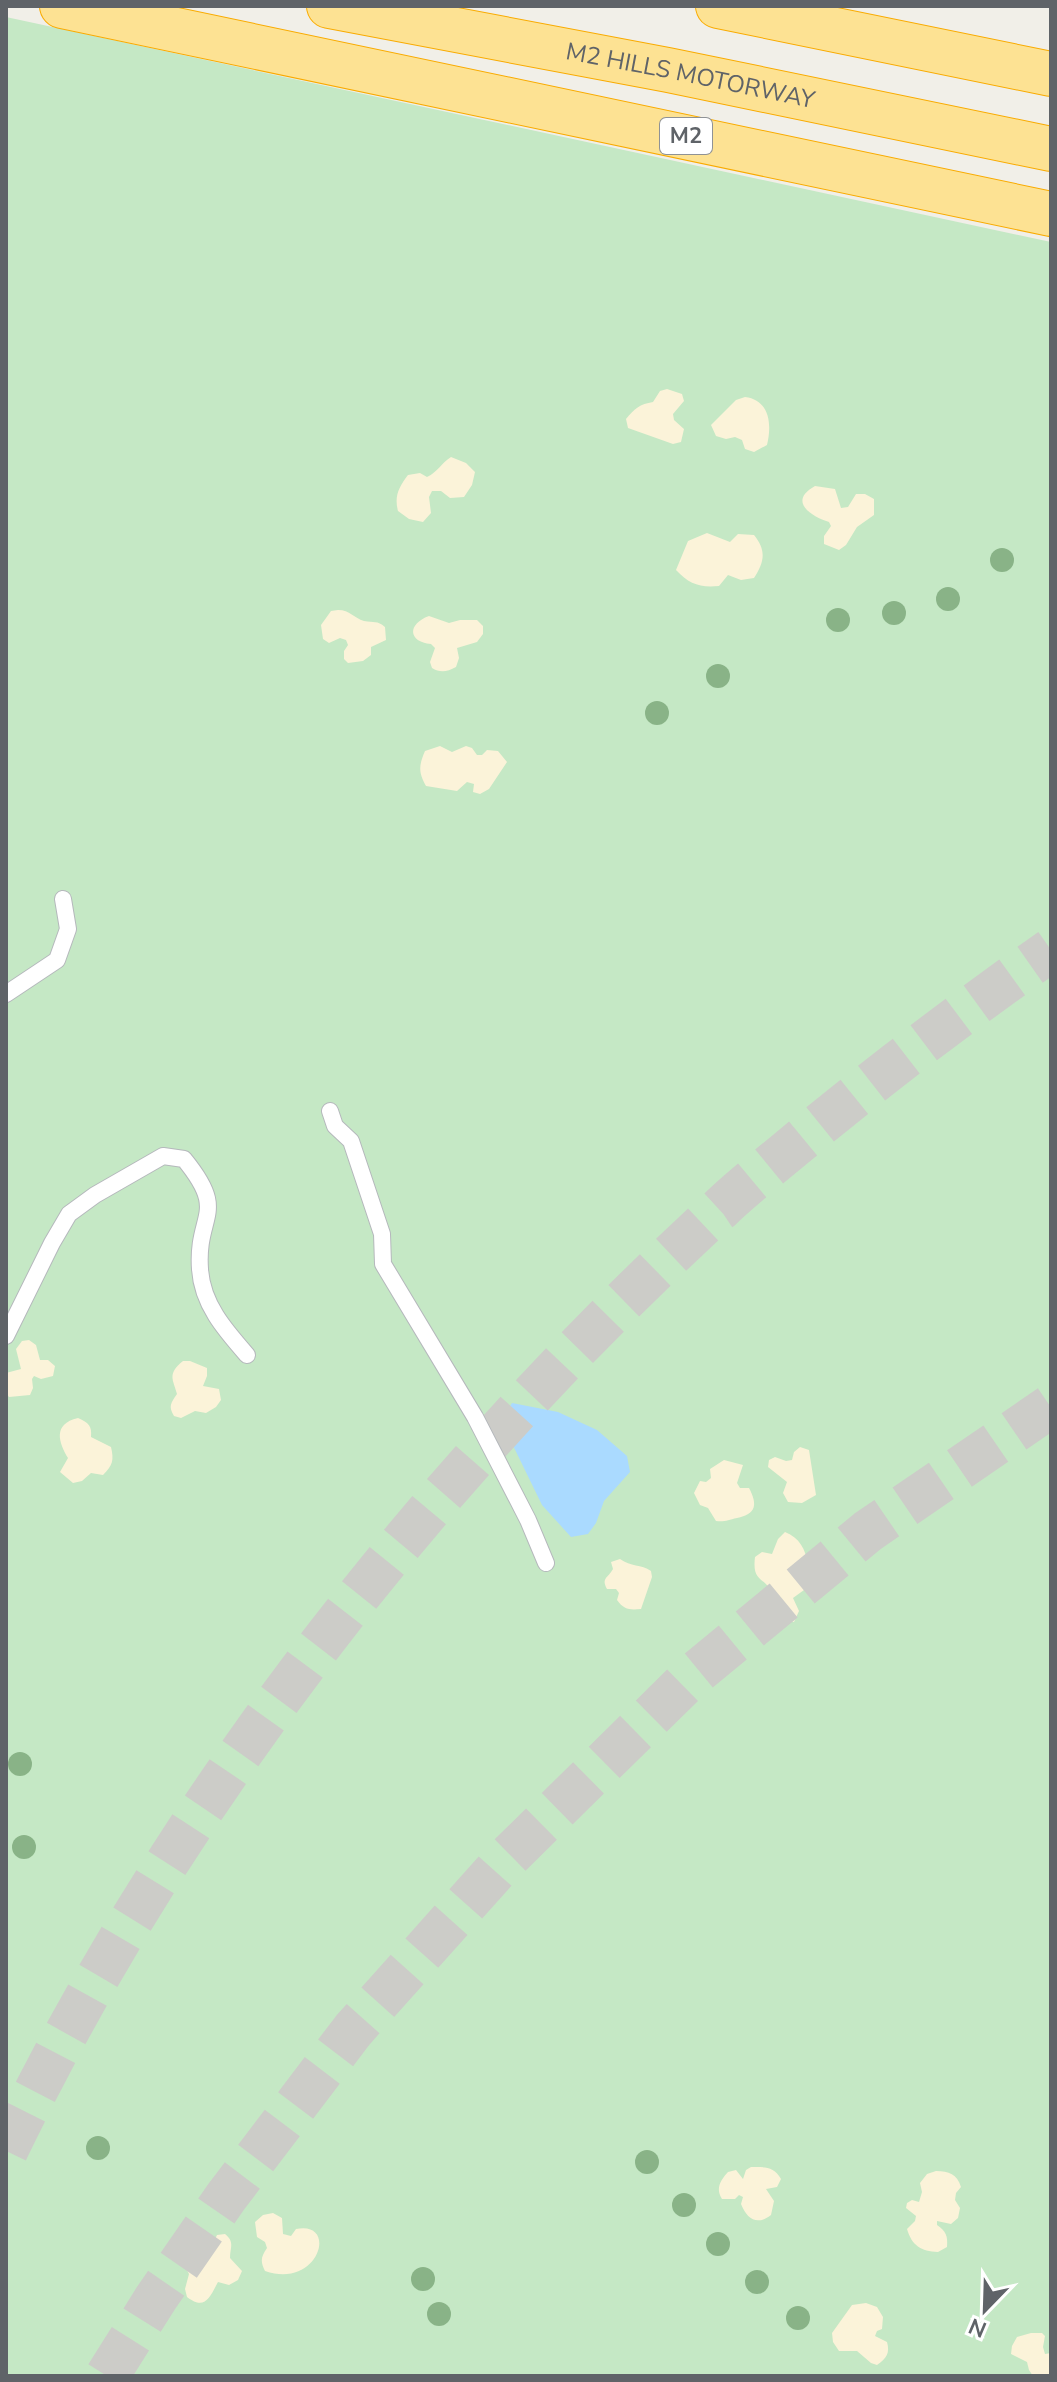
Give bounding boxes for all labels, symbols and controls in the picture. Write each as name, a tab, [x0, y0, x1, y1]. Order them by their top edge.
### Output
street label: M2 HILLS MOTORWAY	[563, 35, 818, 116]
road number: M2	[660, 118, 712, 154]
north arrow	[945, 2270, 1025, 2350]
text: N	[964, 2310, 991, 2345]

